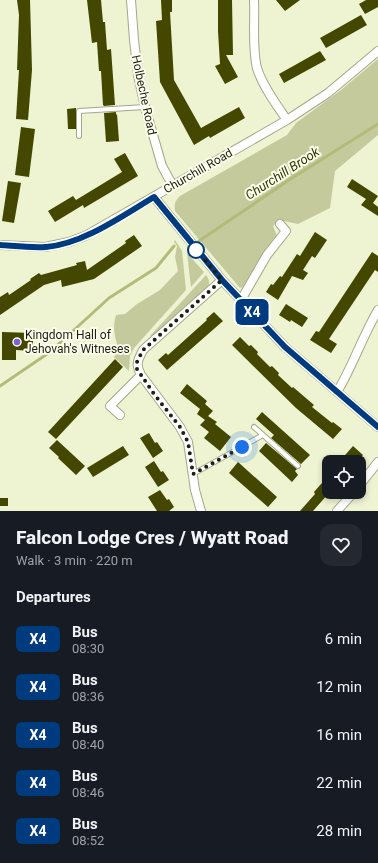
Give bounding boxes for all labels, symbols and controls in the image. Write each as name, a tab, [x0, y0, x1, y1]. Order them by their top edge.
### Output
street label: Holbeche Road	[129, 54, 159, 136]
water label: Churchill Brook	[243, 144, 322, 203]
street label: Churchill Road	[161, 146, 235, 196]
unlabelled marker	[187, 241, 205, 259]
line badge: X4	[234, 299, 270, 325]
text: X4	[244, 304, 260, 320]
place label: Kingdom Hall of Jehovah's Witneses	[25, 328, 130, 356]
marker: Kingdom Hall of Jehovah's Witneses	[12, 337, 22, 347]
your location	[232, 437, 252, 457]
map controls	[322, 455, 366, 499]
button: locate	[322, 455, 366, 499]
button: heart	[320, 524, 362, 566]
text: Falcon Lodge Cres / Wyatt Road	[16, 526, 289, 549]
text: Walk · 3 min · 220 m	[16, 553, 133, 568]
text: Departures	[16, 588, 91, 606]
text: Bus	[72, 623, 98, 641]
text: 6 min	[325, 630, 362, 648]
text: X4	[30, 631, 46, 647]
text: 08:30	[72, 641, 104, 656]
text: Bus	[72, 671, 98, 689]
text: 12 min	[316, 678, 362, 696]
text: X4	[30, 679, 46, 695]
text: 08:36	[72, 689, 104, 704]
text: Bus	[72, 719, 98, 737]
text: 16 min	[316, 726, 362, 744]
text: X4	[30, 727, 46, 743]
text: 08:40	[72, 737, 104, 752]
text: Bus	[72, 767, 98, 785]
text: 22 min	[316, 774, 362, 792]
text: X4	[30, 775, 46, 791]
text: 08:46	[72, 785, 104, 800]
text: Bus	[72, 815, 98, 833]
text: 28 min	[316, 822, 362, 840]
text: X4	[30, 823, 46, 839]
text: 08:52	[72, 833, 104, 848]

